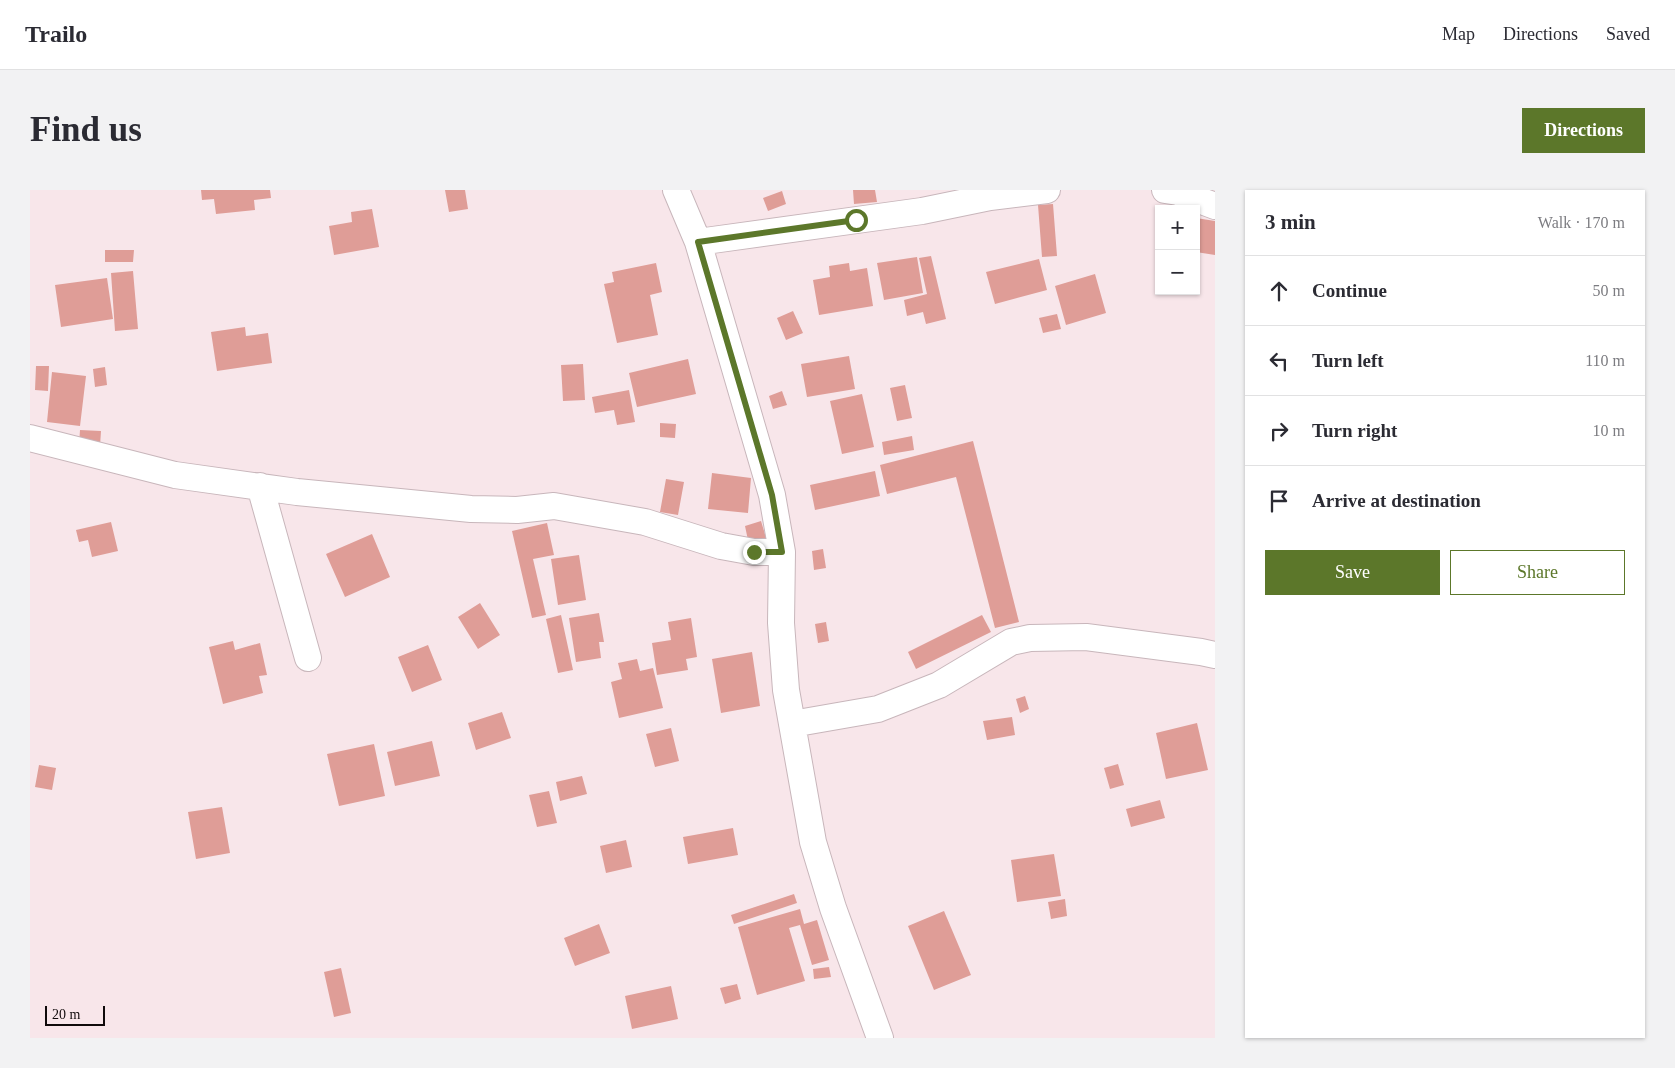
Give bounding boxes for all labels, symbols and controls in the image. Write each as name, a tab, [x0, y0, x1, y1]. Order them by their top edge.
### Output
text: Trailo	[25, 21, 87, 47]
text: Map	[1442, 24, 1475, 44]
text: Directions	[1503, 24, 1578, 44]
text: Saved	[1606, 24, 1650, 44]
button: Directions	[1522, 108, 1645, 153]
text: Find us	[30, 110, 142, 149]
map controls	[1155, 205, 1200, 295]
button: +	[1155, 205, 1200, 250]
route start	[845, 209, 868, 232]
text: 3 min	[1265, 210, 1316, 234]
text: Walk · 170 m	[1538, 214, 1625, 231]
button: −	[1155, 250, 1200, 295]
icon: ahead	[1265, 277, 1293, 305]
text: Continue	[1312, 280, 1387, 301]
text: 50 m	[1593, 282, 1625, 299]
icon: left	[1265, 347, 1293, 375]
text: Turn left	[1312, 350, 1384, 371]
text: 110 m	[1585, 352, 1625, 369]
icon: right	[1265, 417, 1293, 445]
text: Turn right	[1312, 420, 1397, 441]
text: 10 m	[1593, 422, 1625, 439]
icon: arrive	[1265, 487, 1293, 515]
text: Arrive at destination	[1312, 490, 1481, 511]
route end	[743, 541, 766, 564]
button: Save	[1265, 550, 1440, 595]
button: Share	[1450, 550, 1625, 595]
scale bar	[45, 1003, 105, 1026]
text: 20 m	[52, 1007, 80, 1022]

